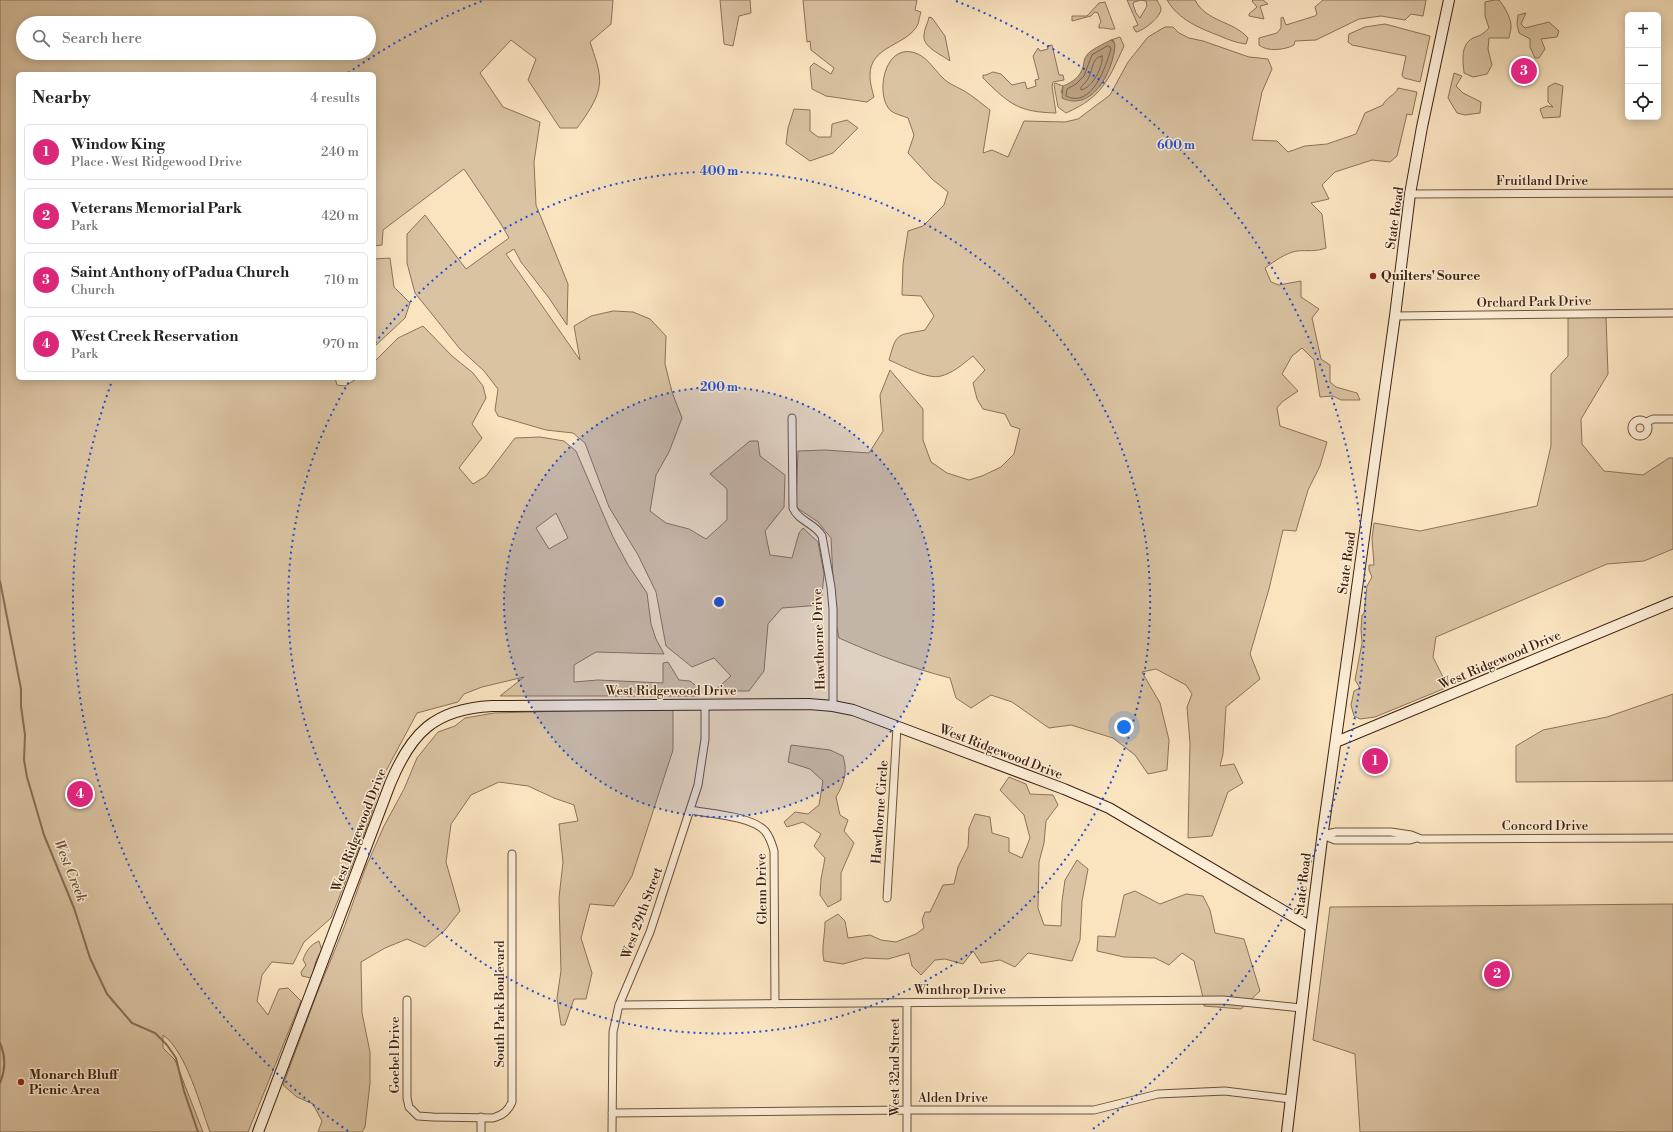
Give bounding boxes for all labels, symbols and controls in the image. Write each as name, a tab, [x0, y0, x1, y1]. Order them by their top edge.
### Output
map controls	[1625, 12, 1661, 120]
button: +	[1625, 12, 1661, 48]
search box	[16, 16, 376, 60]
icon: search	[30, 27, 52, 49]
text: Search here	[62, 29, 142, 48]
button: −	[1625, 48, 1661, 84]
pin: 3	[1511, 56, 1537, 86]
button: locate	[1625, 84, 1661, 120]
text: Nearby	[32, 87, 91, 109]
text: 4 results	[310, 90, 360, 106]
text: Window King	[71, 135, 165, 154]
text: 600 m	[1157, 138, 1195, 153]
text: 1	[43, 144, 49, 160]
text: 240 m	[321, 144, 359, 160]
text: Place · West Ridgewood Drive	[71, 154, 242, 170]
text: 400 m	[700, 164, 738, 179]
street label: Fruitland Drive	[1496, 173, 1588, 189]
street label: State Road	[1383, 185, 1407, 250]
text: Veterans Memorial Park	[71, 199, 242, 218]
text: 2	[42, 208, 50, 224]
text: 420 m	[321, 208, 359, 224]
text: Park	[71, 218, 98, 234]
text: Saint Anthony of Padua Church	[71, 263, 289, 282]
place label: Quilters' Source	[1381, 268, 1480, 284]
marker: Quilters' Source	[1368, 271, 1378, 281]
text: 3	[42, 272, 50, 288]
text: 710 m	[324, 272, 359, 288]
text: Church	[71, 282, 115, 298]
street label: Orchard Park Drive	[1476, 293, 1592, 311]
text: West Creek Reservation	[71, 327, 239, 346]
text: 4	[42, 336, 50, 352]
text: 970 m	[322, 336, 359, 352]
text: Park	[71, 346, 98, 362]
text: 200 m	[700, 380, 738, 395]
street label: State Road	[1335, 530, 1359, 595]
street label: Hawthorne Drive	[809, 588, 829, 690]
centre of rings	[712, 595, 726, 609]
street label: West Ridgewood Drive	[1436, 627, 1564, 693]
street label: West Ridgewood Drive	[605, 683, 737, 699]
your location	[1114, 717, 1134, 737]
street label: West Ridgewood Drive	[936, 721, 1065, 783]
pin: 1	[1362, 746, 1388, 776]
street label: Hawthorne Circle	[868, 759, 892, 864]
street label: West Ridgewood Drive	[328, 766, 390, 895]
pin: 4	[67, 779, 93, 809]
street label: Concord Drive	[1502, 818, 1589, 834]
water label: West Creek	[49, 837, 91, 905]
street label: State Road	[1291, 851, 1315, 916]
street label: Glenn Drive	[753, 853, 771, 925]
street label: West 29th Street	[618, 865, 666, 962]
street label: South Park Boulevard	[492, 940, 508, 1068]
pin: 2	[1484, 959, 1510, 989]
street label: Winthrop Drive	[913, 982, 1006, 998]
street label: Goebel Drive	[387, 1016, 403, 1094]
street label: West 32nd Street	[887, 1017, 903, 1117]
place label: Monarch Bluff Picnic Area	[29, 1067, 119, 1098]
marker: Monarch Bluff Picnic Area	[16, 1077, 26, 1087]
street label: Alden Drive	[917, 1090, 989, 1106]

